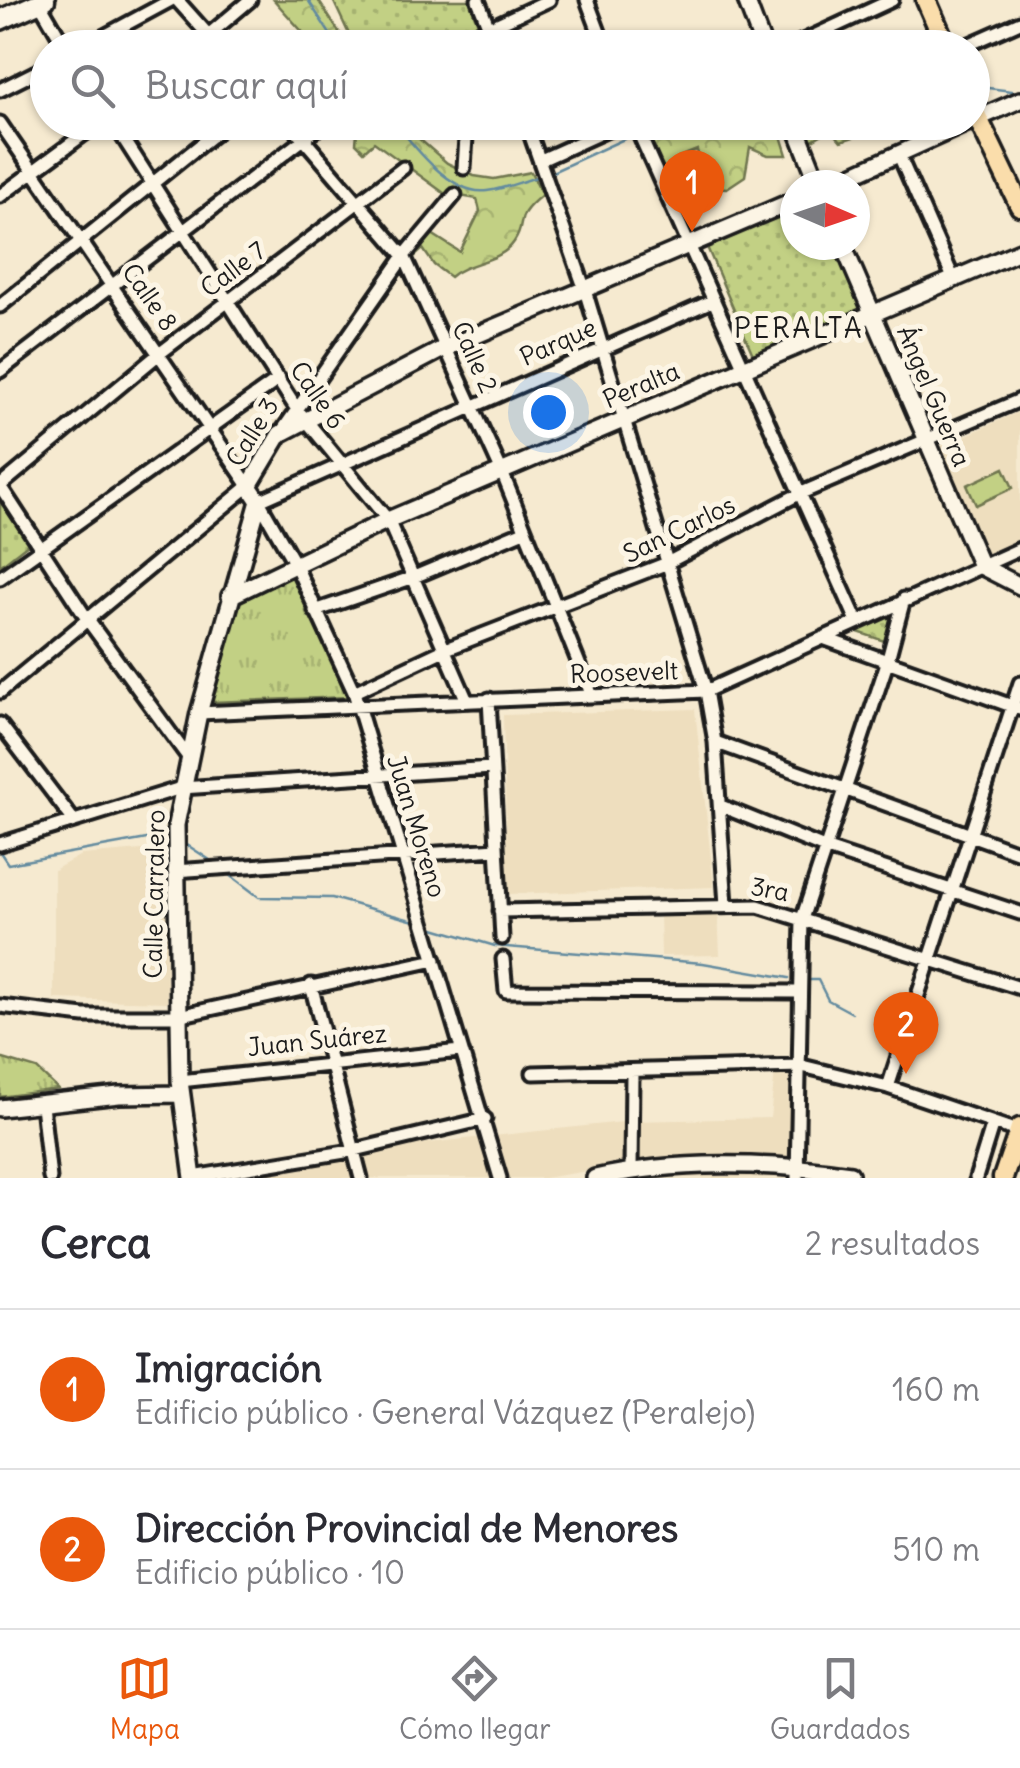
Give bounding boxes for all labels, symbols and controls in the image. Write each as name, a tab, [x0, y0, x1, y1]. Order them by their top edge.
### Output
search box	[30, 30, 990, 140]
icon: search	[65, 58, 120, 113]
text: Buscar aquí	[145, 62, 348, 109]
pin: 1	[660, 150, 724, 232]
north arrow	[780, 170, 870, 260]
street label: Calle 7	[194, 234, 272, 304]
street label: Calle 8	[115, 257, 185, 337]
district label: PERALTA	[734, 310, 864, 346]
street label: Parque	[515, 311, 601, 373]
street label: Calle 2	[445, 316, 505, 398]
street label: Ángel Guerra	[890, 321, 978, 471]
street label: Calle 6	[283, 355, 353, 435]
street label: Peralta	[598, 355, 684, 415]
your location	[523, 387, 574, 438]
street label: Calle 3	[218, 392, 286, 472]
street label: San Carlos	[618, 488, 740, 570]
street label: Roosevelt	[569, 654, 679, 690]
street label: Juan Moreno	[380, 751, 454, 901]
street label: Calle Carralero	[137, 809, 171, 979]
street label: 3ra	[748, 870, 792, 908]
pin: 2	[874, 992, 938, 1074]
street label: Juan Suárez	[246, 1017, 388, 1063]
text: Cerca	[40, 1217, 151, 1269]
text: 2 resultados	[805, 1223, 980, 1264]
text: Imigración	[135, 1345, 322, 1392]
text: 1	[66, 1369, 79, 1410]
text: 160 m	[892, 1369, 980, 1410]
text: Edificio público · General Vázquez (Peralejo)	[135, 1392, 755, 1433]
text: Dirección Provincial de Menores	[135, 1505, 678, 1552]
text: 2	[64, 1529, 81, 1570]
text: 510 m	[892, 1529, 980, 1570]
text: Edificio público · 10	[135, 1552, 405, 1593]
tab: Mapa	[110, 1651, 180, 1747]
tab: Cómo llegar	[399, 1651, 551, 1747]
tab: Guardados	[770, 1651, 910, 1747]

